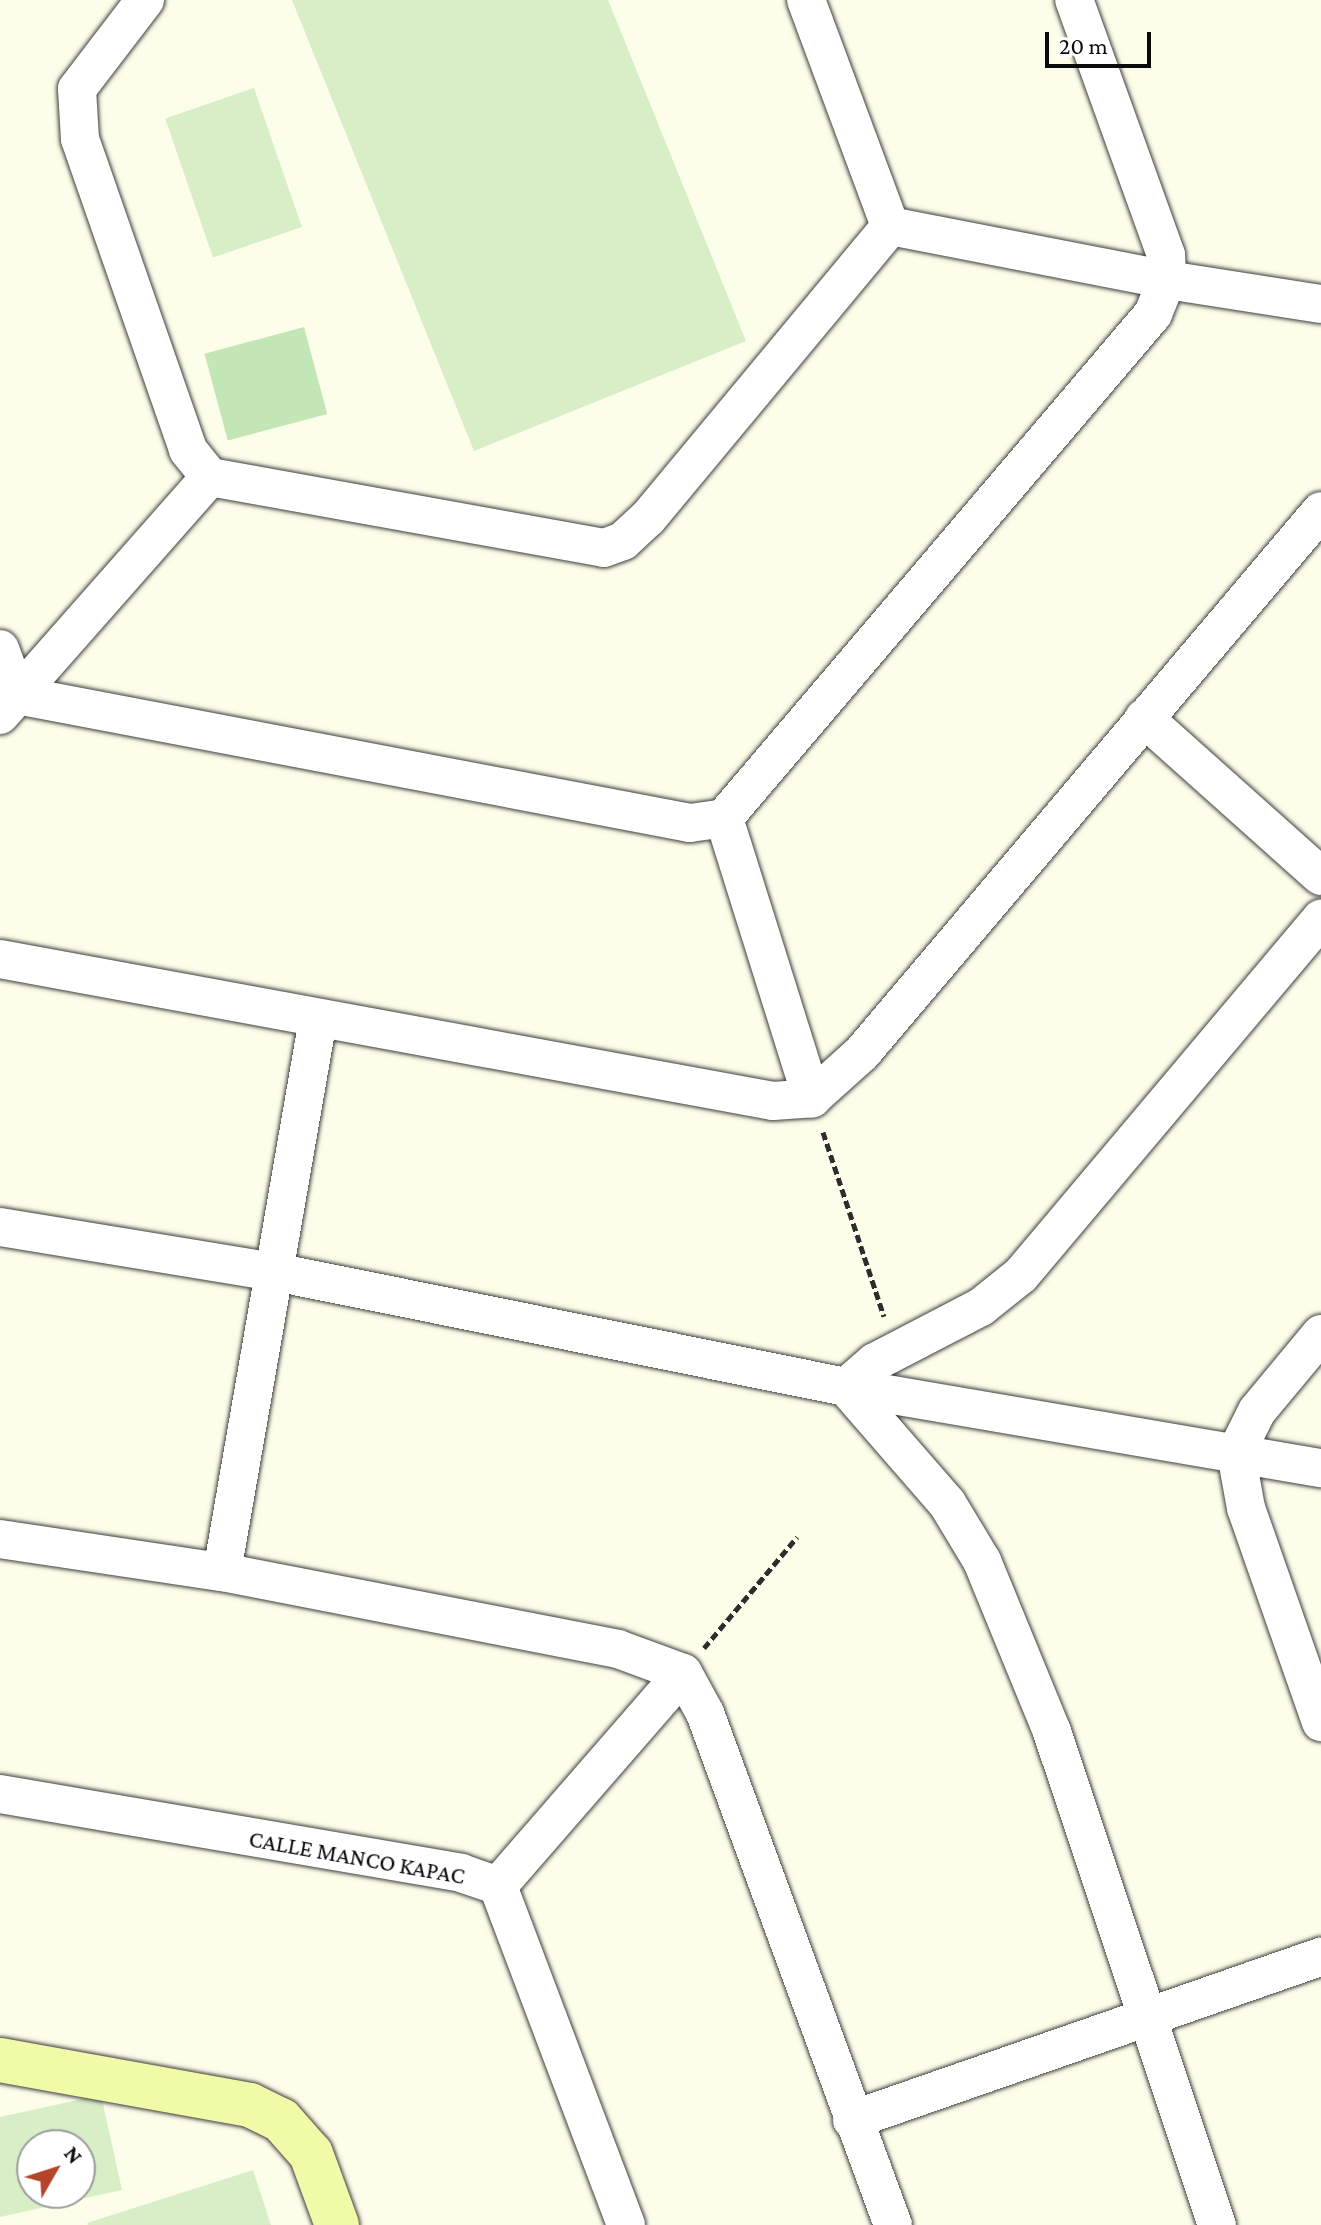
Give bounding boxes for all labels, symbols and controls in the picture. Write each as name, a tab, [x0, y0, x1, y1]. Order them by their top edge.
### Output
scale bar	[1049, 16, 1155, 66]
text: 20 m	[1059, 32, 1108, 59]
street label: CALLE MANCO KAPAC	[247, 1824, 467, 1890]
north arrow	[16, 2129, 96, 2209]
text: N	[59, 2141, 88, 2169]

